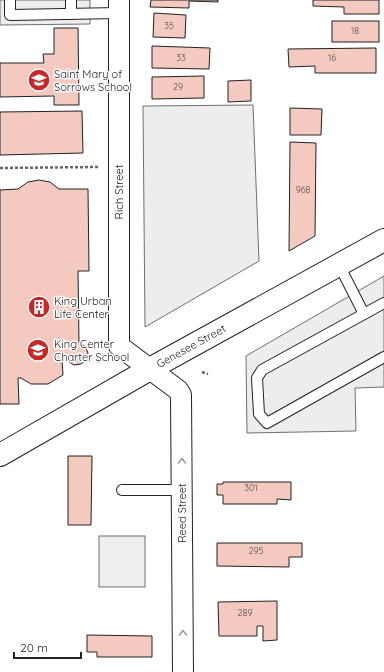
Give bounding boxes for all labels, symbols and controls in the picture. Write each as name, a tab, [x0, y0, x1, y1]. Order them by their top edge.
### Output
house number: 35	[164, 20, 174, 31]
house number: 18	[351, 25, 359, 36]
house number: 33	[176, 52, 186, 63]
house number: 16	[328, 52, 336, 63]
school or university icon: Saint Mary of Sorrows School	[26, 67, 52, 93]
place label: Saint Mary of Sorrows School	[54, 67, 132, 94]
house number: 29	[173, 81, 183, 92]
street label: Rich Street	[112, 164, 126, 219]
house number: 968	[296, 184, 310, 195]
building icon: King Urban Life Center	[26, 294, 52, 320]
place label: King Urban Life Center	[54, 294, 112, 321]
street label: Genesee Street	[154, 321, 228, 371]
school or university icon: King Center Charter School	[25, 337, 51, 363]
place label: King Center Charter School	[54, 337, 129, 364]
one-way arrow	[178, 458, 186, 464]
house number: 301	[244, 482, 258, 493]
street label: Reed Street	[175, 483, 189, 543]
house number: 295	[249, 545, 264, 556]
house number: 289	[238, 607, 252, 618]
one-way arrow	[179, 630, 187, 636]
scale bar	[14, 634, 81, 660]
text: 20 m	[20, 640, 48, 655]

